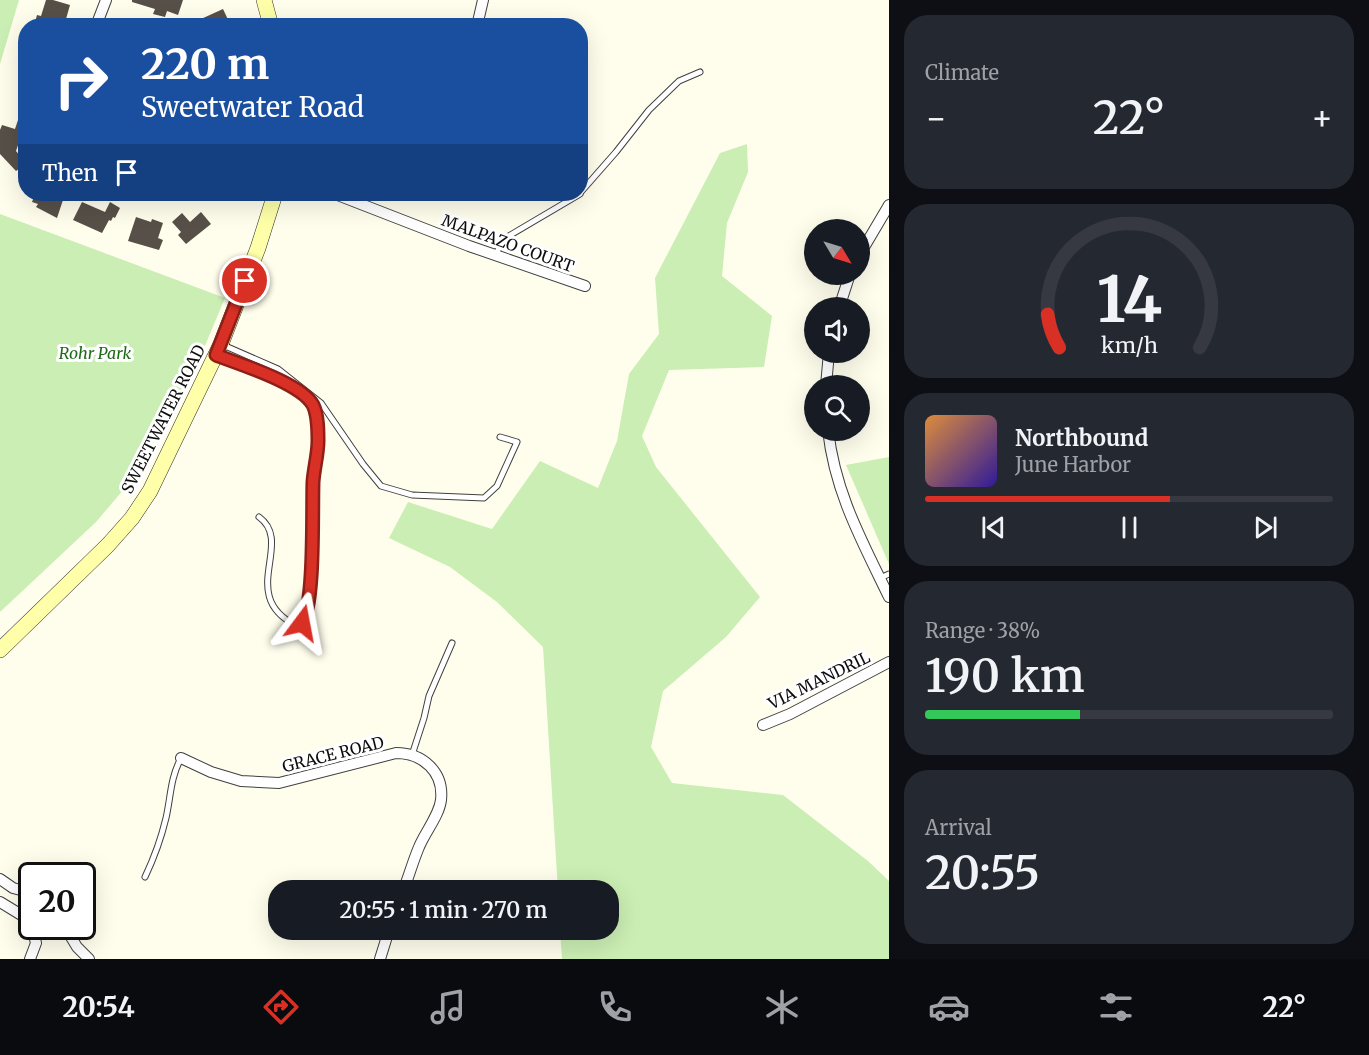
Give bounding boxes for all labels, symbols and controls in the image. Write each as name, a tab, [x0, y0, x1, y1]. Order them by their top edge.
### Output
text: 220 m	[141, 38, 269, 90]
icon: right	[42, 42, 120, 120]
text: Climate	[925, 60, 999, 85]
text: Sweetwater Road	[141, 90, 364, 124]
text: 22°	[1093, 90, 1165, 146]
text: −	[925, 98, 947, 139]
text: +	[1311, 98, 1333, 139]
icon: arrive	[110, 156, 143, 189]
text: Then	[42, 159, 98, 187]
street label: MALPAZO COURT	[439, 210, 577, 276]
north arrow	[804, 219, 870, 285]
map controls	[804, 219, 870, 441]
pin	[219, 255, 270, 306]
text: 14	[1096, 261, 1162, 339]
icon: arrive	[228, 264, 261, 297]
button: sound	[804, 297, 870, 363]
text: km/h	[1101, 332, 1157, 359]
street label: SWEETWATER ROAD	[117, 341, 209, 497]
park label: Rohr Park	[59, 343, 131, 363]
button: search	[804, 375, 870, 441]
text: Northbound	[1015, 424, 1148, 452]
text: June Harbor	[1015, 452, 1131, 477]
icon: previous	[977, 511, 1010, 544]
icon: pause	[1113, 511, 1146, 544]
icon: next	[1249, 511, 1282, 544]
position arrow	[270, 591, 334, 655]
text: Range · 38%	[925, 618, 1040, 643]
street label: VIA MANDRIL	[764, 647, 873, 714]
text: 190 km	[925, 648, 1085, 704]
street label: GRACE ROAD	[280, 732, 386, 776]
text: Arrival	[925, 815, 992, 840]
text: 20:55	[925, 845, 1040, 901]
speed limit sign: 20	[18, 862, 96, 940]
text: 20:55 · 1 min · 270 m	[339, 896, 548, 924]
icon: directions	[260, 986, 302, 1028]
icon: music	[427, 986, 469, 1028]
icon: phone	[594, 986, 636, 1028]
icon: climate	[761, 986, 803, 1028]
icon: car	[928, 986, 970, 1028]
icon: filters	[1095, 986, 1137, 1028]
text: 20:54	[63, 990, 135, 1024]
text: 22°	[1263, 990, 1306, 1024]

